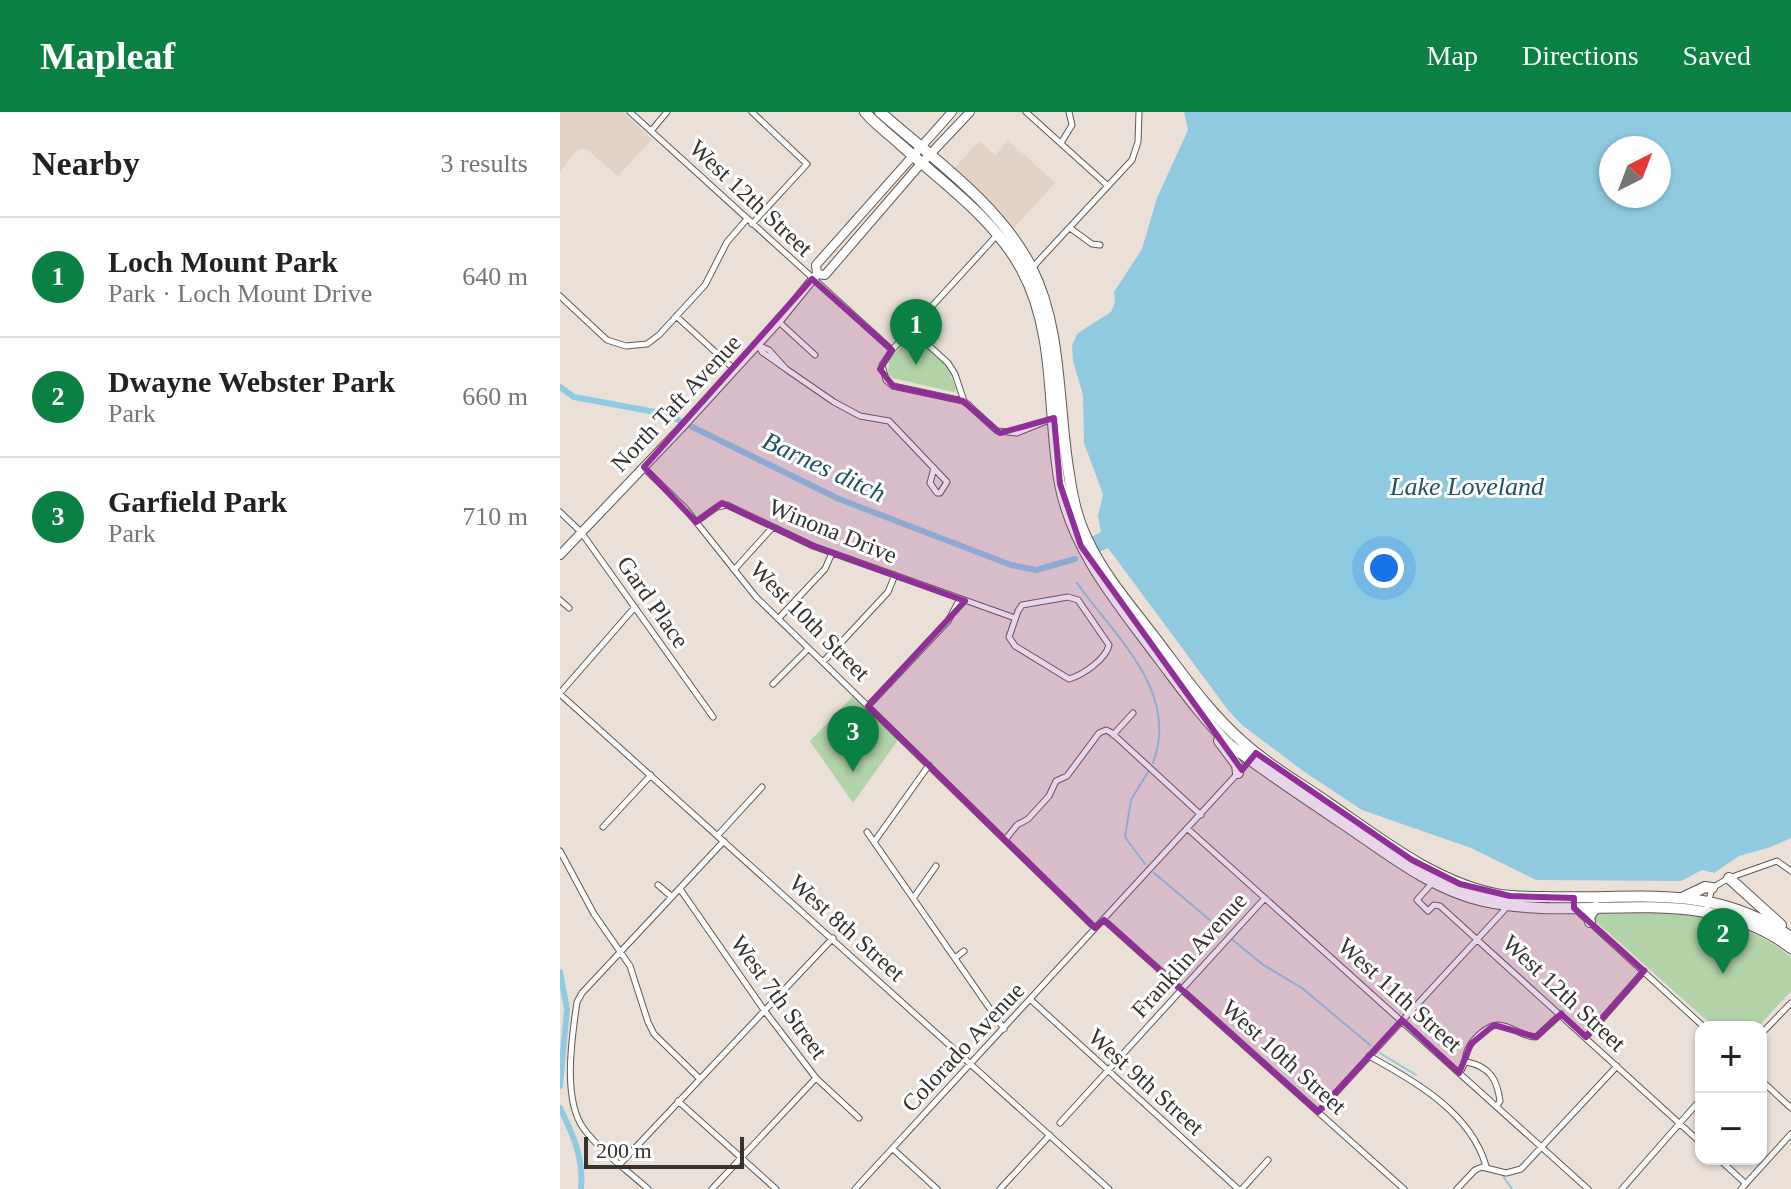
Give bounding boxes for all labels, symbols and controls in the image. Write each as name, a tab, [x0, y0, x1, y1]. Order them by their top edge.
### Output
text: Mapleaf	[40, 35, 175, 77]
text: Map	[1427, 40, 1478, 71]
text: Directions	[1522, 40, 1639, 71]
text: Saved	[1683, 40, 1751, 71]
street label: West 12th Street	[684, 135, 818, 262]
north arrow	[1599, 136, 1671, 208]
text: Nearby	[32, 145, 140, 182]
text: 3 results	[441, 149, 528, 178]
text: Loch Mount Park	[108, 245, 338, 278]
text: 1	[52, 262, 65, 291]
text: 640 m	[462, 262, 528, 291]
text: Park · Loch Mount Drive	[108, 279, 372, 308]
pin: 1	[890, 299, 942, 365]
street label: North Taft Avenue	[606, 329, 746, 477]
text: Dwayne Webster Park	[108, 365, 395, 398]
text: 2	[52, 382, 65, 411]
text: 660 m	[462, 382, 528, 411]
text: Park	[108, 399, 156, 428]
water label: Barnes ditch	[758, 426, 890, 508]
water label: Lake Loveland	[1389, 472, 1545, 501]
text: Garfield Park	[108, 485, 287, 518]
street label: Winona Drive	[765, 494, 901, 568]
text: 3	[52, 502, 65, 531]
text: 710 m	[462, 502, 528, 531]
text: Park	[108, 519, 156, 548]
your location	[1364, 548, 1404, 588]
street label: Gard Place	[612, 551, 694, 653]
street label: West 10th Street	[745, 556, 875, 686]
pin: 3	[827, 706, 879, 772]
street label: West 8th Street	[784, 869, 910, 987]
street label: Franklin Avenue	[1126, 887, 1252, 1023]
pin: 2	[1697, 908, 1749, 974]
street label: West 7th Street	[726, 930, 833, 1064]
street label: West 12th Street	[1497, 930, 1631, 1057]
street label: West 11th Street	[1333, 933, 1467, 1057]
street label: Colorado Avenue	[897, 977, 1029, 1117]
street label: West 10th Street	[1217, 994, 1352, 1120]
map controls	[1695, 1021, 1767, 1165]
button: +	[1695, 1021, 1767, 1093]
street label: West 9th Street	[1083, 1023, 1209, 1141]
button: −	[1695, 1093, 1767, 1165]
scale bar	[584, 1133, 744, 1169]
text: 200 m	[596, 1138, 652, 1163]

